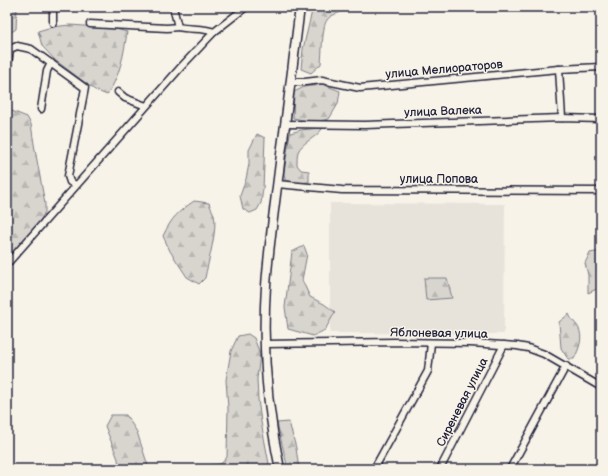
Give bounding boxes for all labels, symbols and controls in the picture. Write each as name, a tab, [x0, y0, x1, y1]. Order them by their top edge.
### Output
street label: улица Мелиораторов	[385, 57, 504, 82]
street label: улица Валека	[404, 103, 482, 120]
street label: улица Попова	[400, 172, 478, 187]
street label: Яблоневая улица	[390, 325, 488, 342]
street label: Сиреневая улица	[433, 355, 491, 449]

